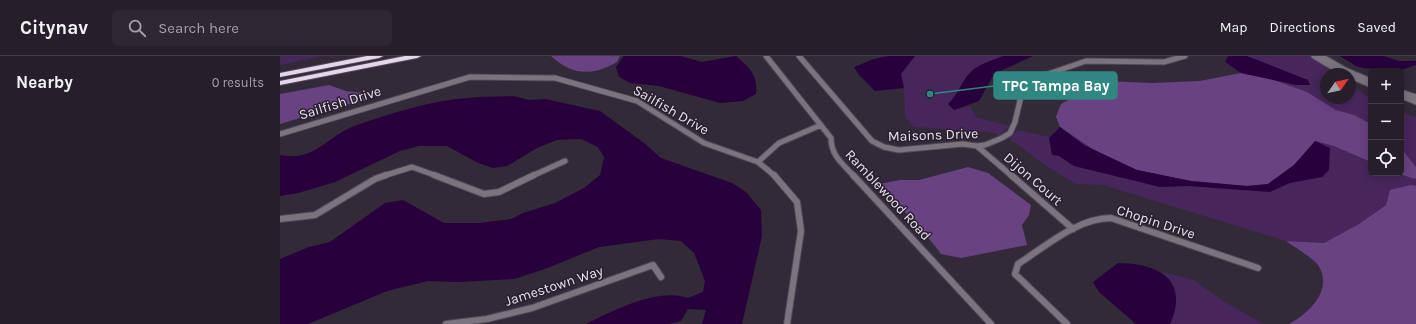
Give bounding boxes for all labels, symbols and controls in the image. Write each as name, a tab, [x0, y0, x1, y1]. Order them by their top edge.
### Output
search box	[112, 10, 392, 46]
text: Citynav	[20, 17, 88, 39]
icon: search	[126, 17, 148, 39]
text: Search here	[158, 19, 239, 37]
text: Map	[1220, 19, 1248, 36]
text: Directions	[1270, 19, 1335, 36]
text: Saved	[1357, 19, 1396, 36]
north arrow	[1320, 68, 1356, 104]
map controls	[1368, 68, 1404, 176]
button: +	[1368, 68, 1404, 104]
text: Nearby	[16, 72, 73, 92]
callout: TPC Tampa Bay	[994, 72, 1117, 99]
text: 0 results	[212, 75, 264, 90]
text: TPC Tampa Bay	[1002, 77, 1110, 95]
street label: Sailfish Drive	[630, 81, 712, 139]
street label: Sailfish Drive	[297, 82, 383, 124]
button: −	[1368, 104, 1404, 140]
street label: Maisons Drive	[887, 125, 979, 145]
button: locate	[1368, 140, 1404, 176]
street label: Ramblewood Road	[842, 146, 934, 244]
street label: Dijon Court	[1000, 149, 1066, 209]
street label: Chopin Drive	[1115, 201, 1197, 243]
street label: Jamestown Way	[503, 262, 606, 310]

